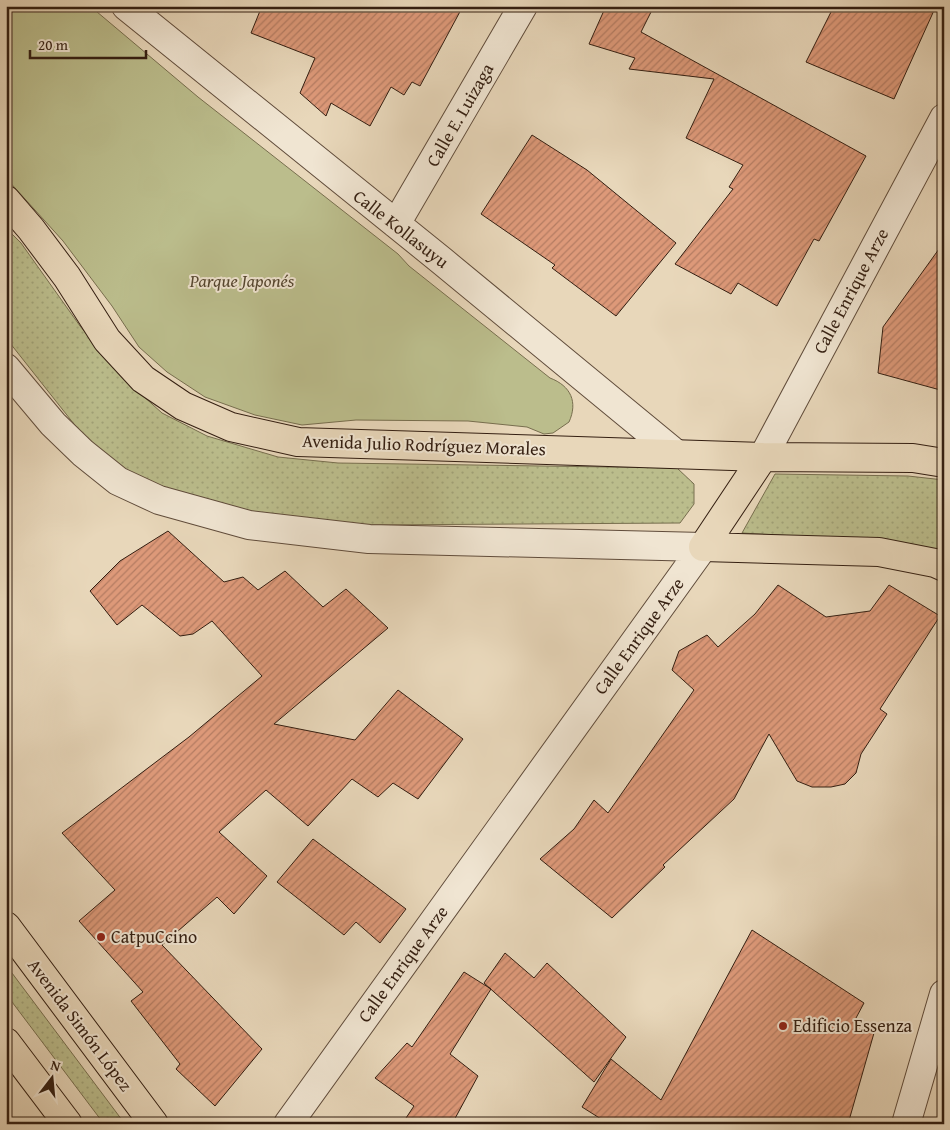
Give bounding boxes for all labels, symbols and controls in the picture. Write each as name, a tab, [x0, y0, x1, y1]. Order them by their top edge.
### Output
scale bar	[30, 28, 146, 60]
text: 20 m	[38, 34, 69, 55]
street label: Calle E. Luizaga	[419, 57, 500, 172]
street label: Calle Kollasuyu	[348, 183, 455, 275]
street label: Calle Enrique Arze	[806, 223, 895, 358]
park label: Parque Japonés	[189, 267, 295, 294]
street label: Avenida Julio Rodríguez Morales	[302, 427, 546, 462]
street label: Calle Enrique Arze	[587, 572, 690, 700]
street label: Calle Enrique Arze	[351, 900, 454, 1028]
place label: CatpuCcino	[111, 923, 197, 950]
marker: CatpuCcino	[95, 931, 107, 943]
street label: Avenida Simón López	[21, 953, 139, 1097]
place label: Edificio Essenza	[793, 1012, 913, 1039]
marker: Edificio Essenza	[777, 1020, 789, 1032]
north arrow	[28, 1052, 78, 1102]
text: N	[48, 1055, 63, 1077]

